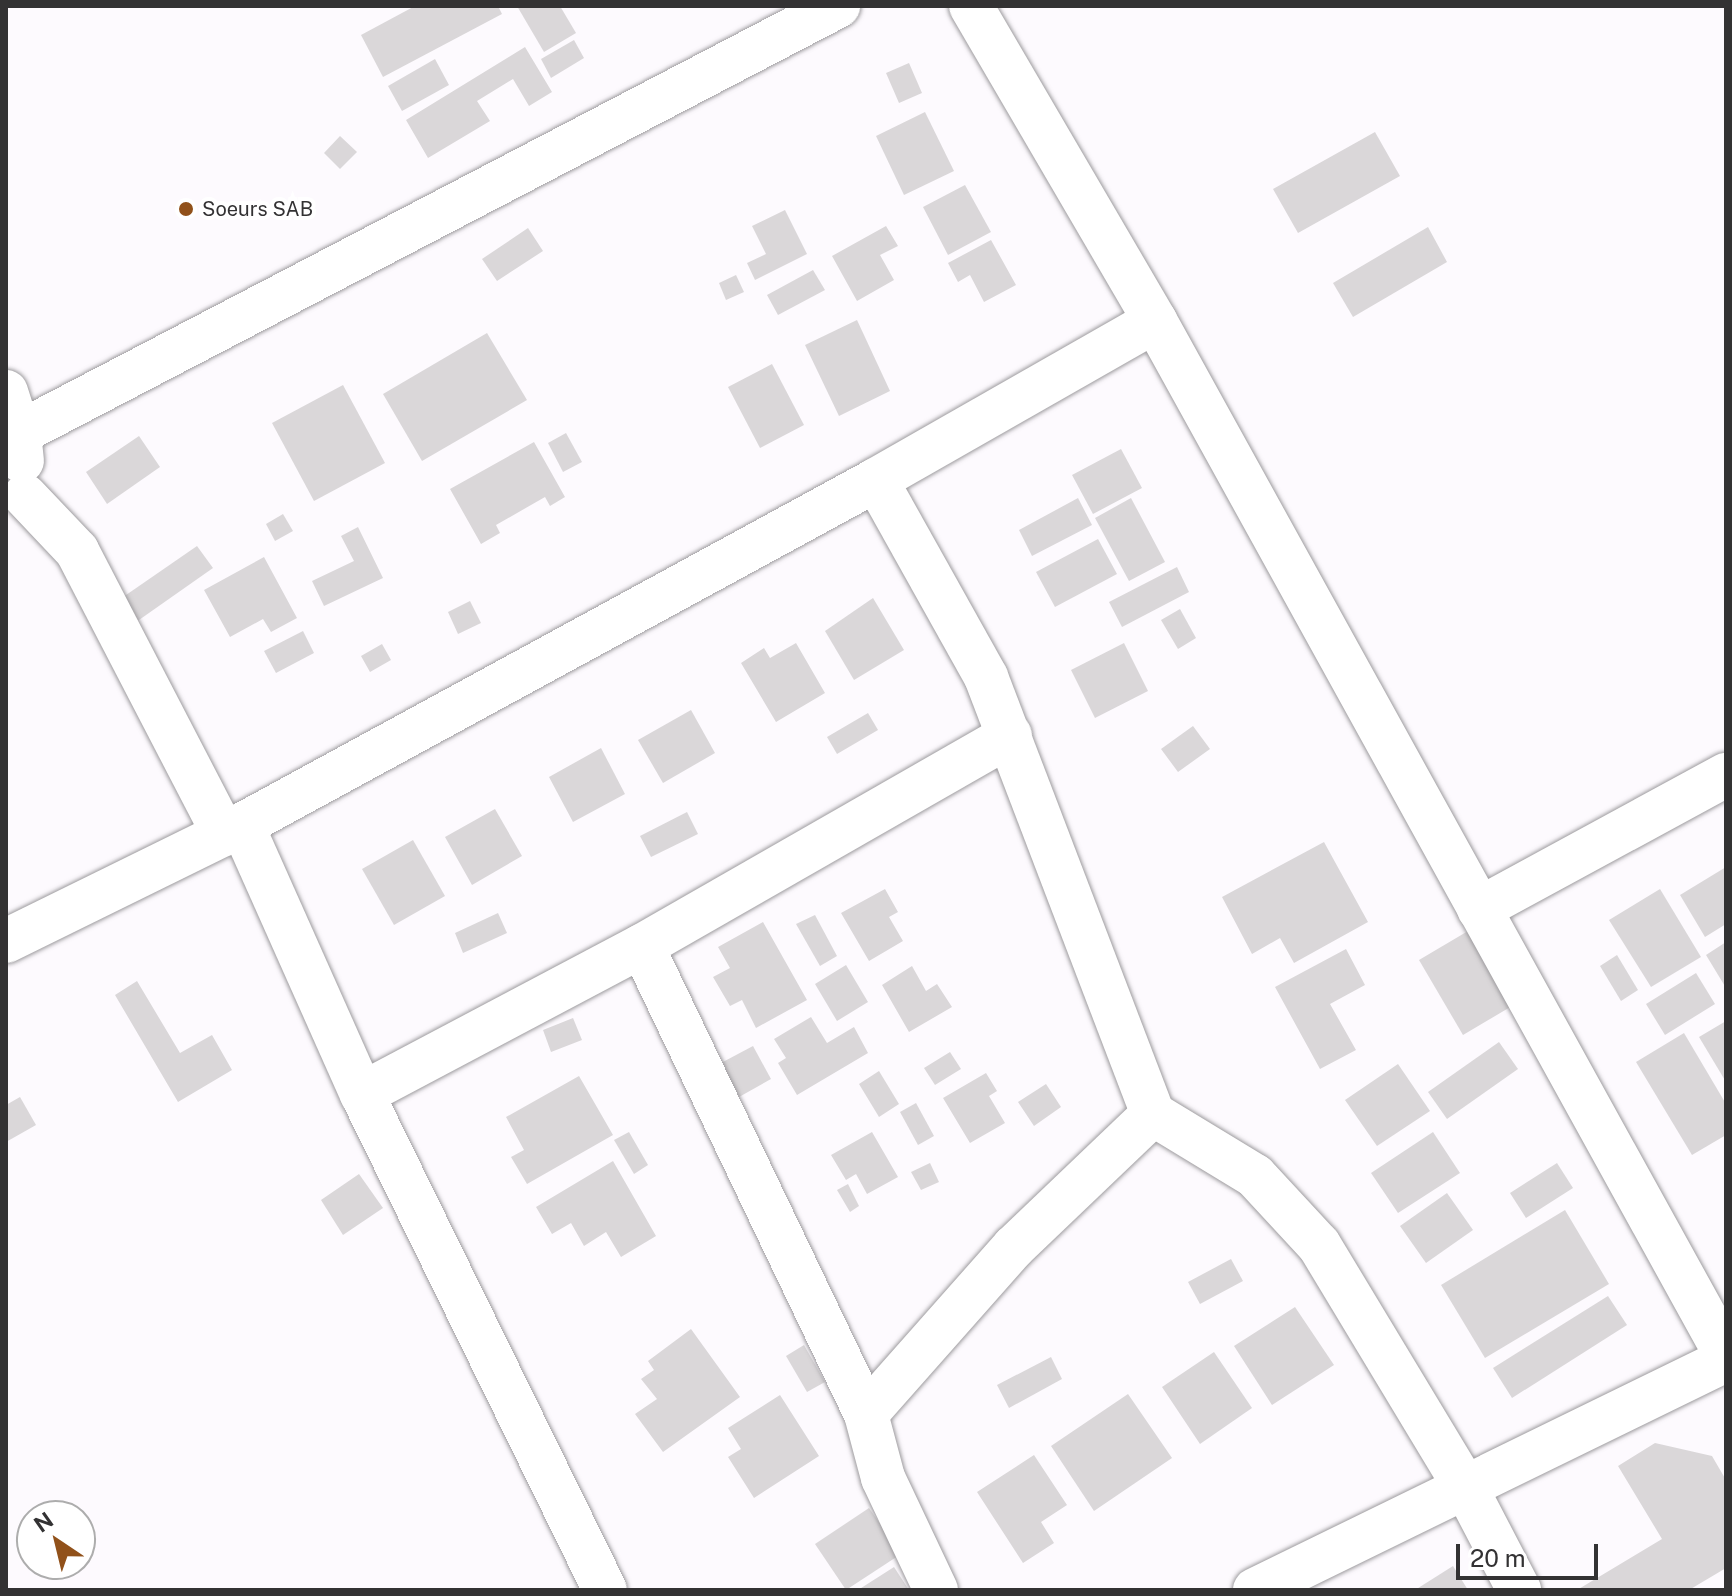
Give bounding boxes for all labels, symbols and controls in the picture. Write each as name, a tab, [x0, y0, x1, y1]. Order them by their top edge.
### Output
place label: Soeurs SAB	[202, 197, 313, 221]
marker: Soeurs SAB	[177, 200, 195, 218]
north arrow	[16, 1500, 96, 1580]
text: N	[29, 1506, 58, 1538]
scale bar	[1460, 1528, 1602, 1578]
text: 20 m	[1470, 1544, 1526, 1572]

